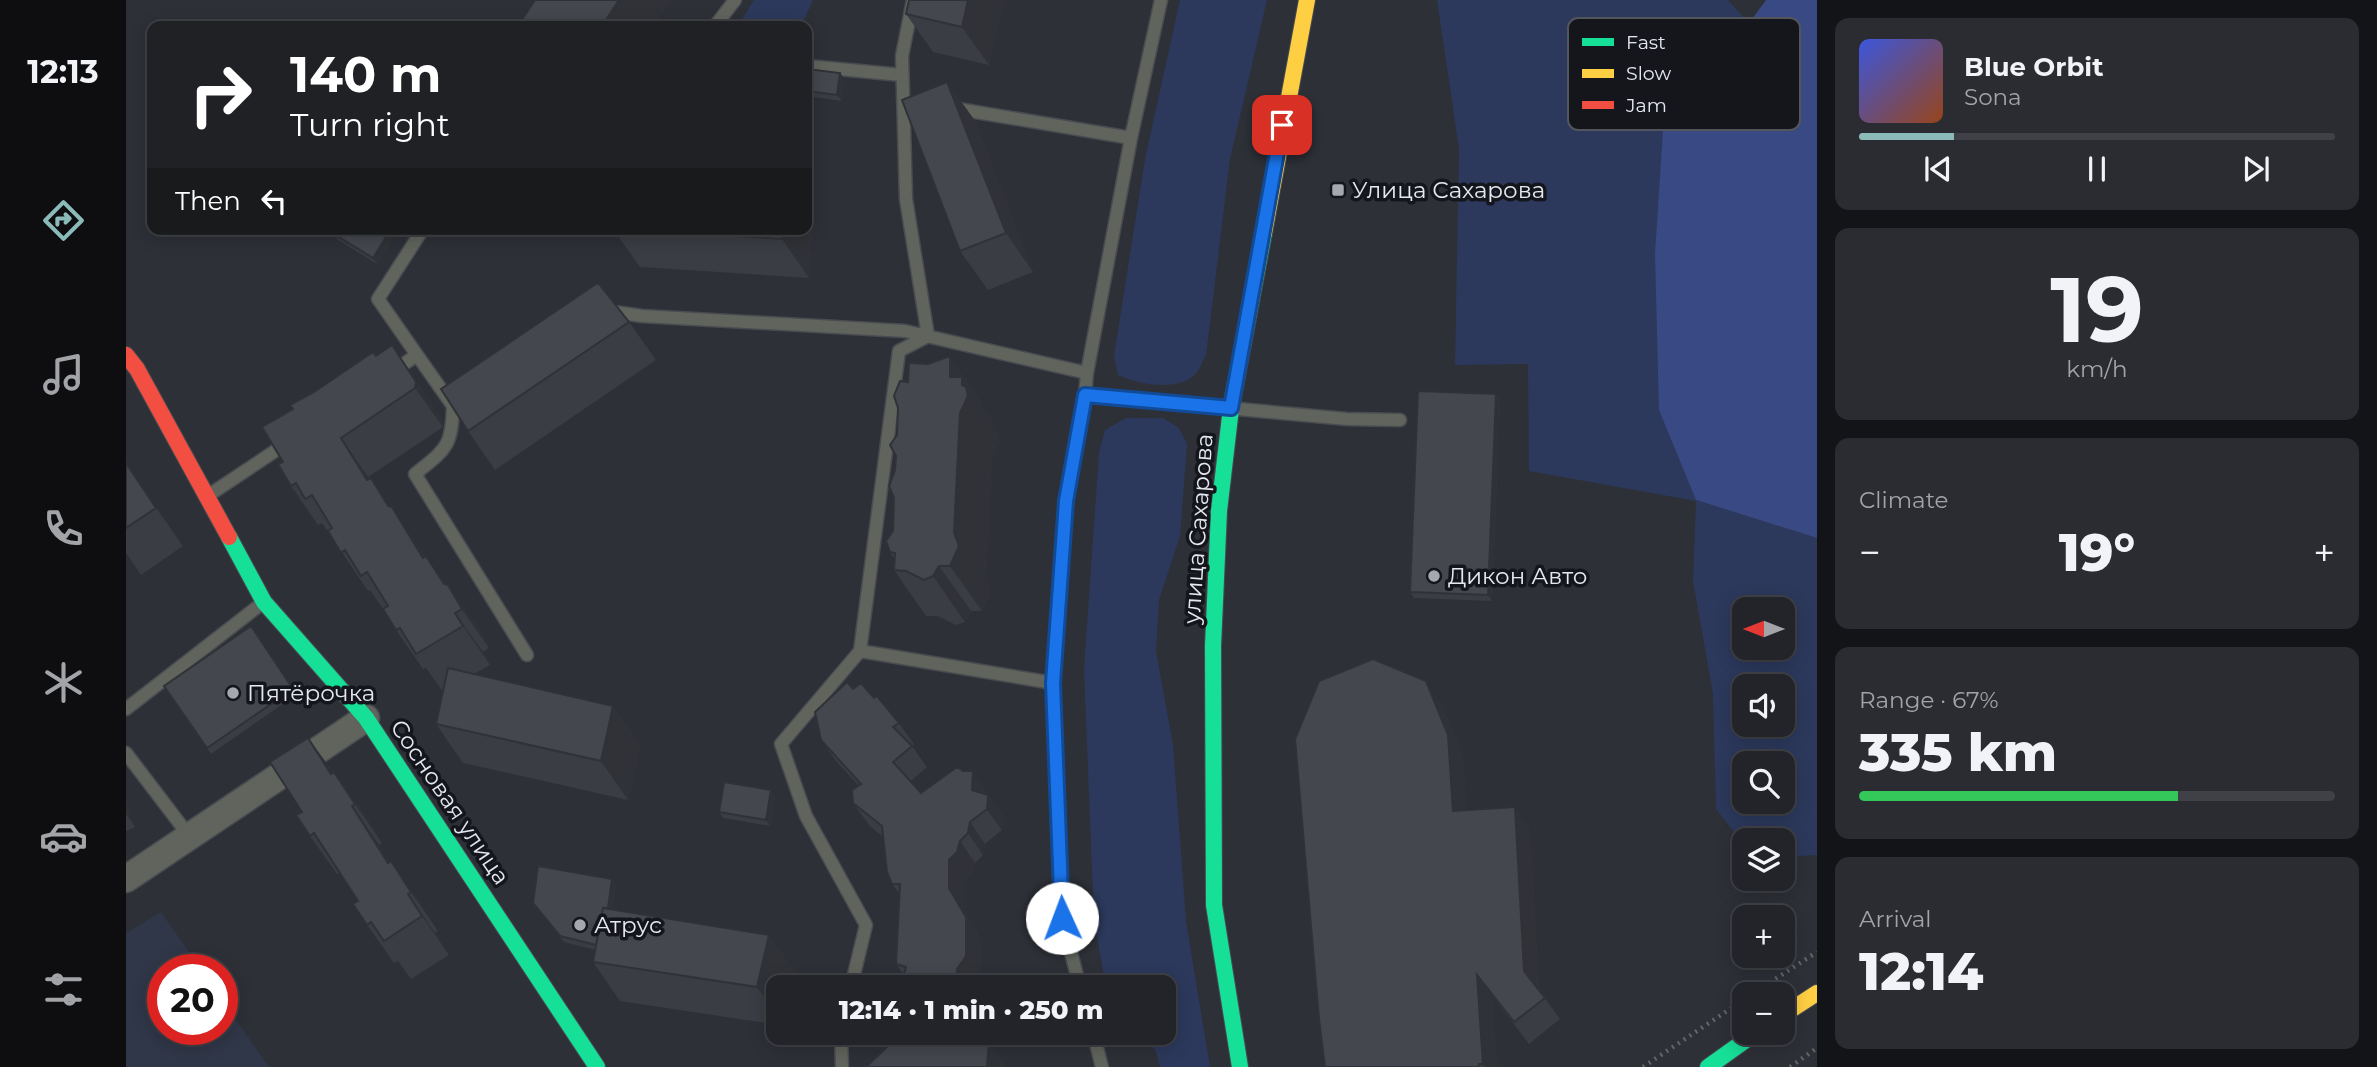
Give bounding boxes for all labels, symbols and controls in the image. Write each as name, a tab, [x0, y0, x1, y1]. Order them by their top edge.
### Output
legend	[1568, 18, 1800, 130]
text: Fast	[1626, 31, 1666, 54]
text: 140 m	[290, 45, 442, 104]
icon: right	[175, 49, 266, 140]
text: Blue Orbit	[1964, 51, 2103, 83]
text: 12:13	[27, 52, 99, 91]
text: Slow	[1626, 62, 1671, 85]
text: Sona	[1964, 83, 2022, 111]
text: Jam	[1625, 94, 1667, 117]
pin	[1252, 95, 1312, 155]
text: Turn right	[290, 105, 450, 144]
icon: arrive	[1263, 106, 1301, 144]
icon: previous	[1919, 150, 1957, 188]
icon: pause	[2078, 150, 2116, 188]
icon: next	[2237, 150, 2275, 188]
place label: Улица Сахарова	[1352, 176, 1545, 204]
icon: left	[255, 182, 293, 220]
marker: Улица Сахарова	[1330, 182, 1346, 198]
text: Then	[175, 185, 241, 217]
icon: directions	[39, 196, 88, 245]
text: 19	[2050, 254, 2144, 365]
icon: music	[39, 350, 88, 399]
text: km/h	[2066, 355, 2128, 383]
street label: улица Сахарова	[1177, 433, 1219, 626]
text: Climate	[1859, 486, 1948, 514]
icon: phone	[39, 504, 88, 553]
text: 19°	[2059, 521, 2135, 584]
text: −	[1859, 529, 1881, 576]
text: +	[2313, 529, 2335, 576]
place label: Дикон Авто	[1448, 562, 1587, 590]
marker: Дикон Авто	[1426, 568, 1442, 584]
north arrow	[1732, 597, 1796, 660]
map controls	[1732, 597, 1795, 1045]
icon: climate	[39, 658, 88, 707]
button: sound	[1732, 674, 1795, 737]
place label: Пятёрочка	[247, 679, 375, 707]
marker: Пятёрочка	[225, 685, 241, 701]
text: Range · 67%	[1859, 686, 1999, 714]
street label: Сосновая улица	[384, 714, 516, 890]
text: 335 km	[1859, 721, 2057, 784]
button: search	[1732, 751, 1795, 814]
icon: car	[39, 812, 88, 861]
button: layers	[1732, 828, 1795, 891]
position arrow	[1025, 881, 1099, 955]
button: +	[1732, 905, 1795, 968]
text: Arrival	[1859, 905, 1932, 933]
place label: Атрус	[594, 911, 662, 939]
marker: Атрус	[572, 917, 588, 933]
text: 12:14	[1859, 940, 1983, 1003]
speed limit sign: 20	[147, 954, 238, 1045]
icon: filters	[39, 965, 88, 1014]
button: −	[1732, 982, 1795, 1045]
text: 12:14 · 1 min · 250 m	[839, 994, 1103, 1026]

